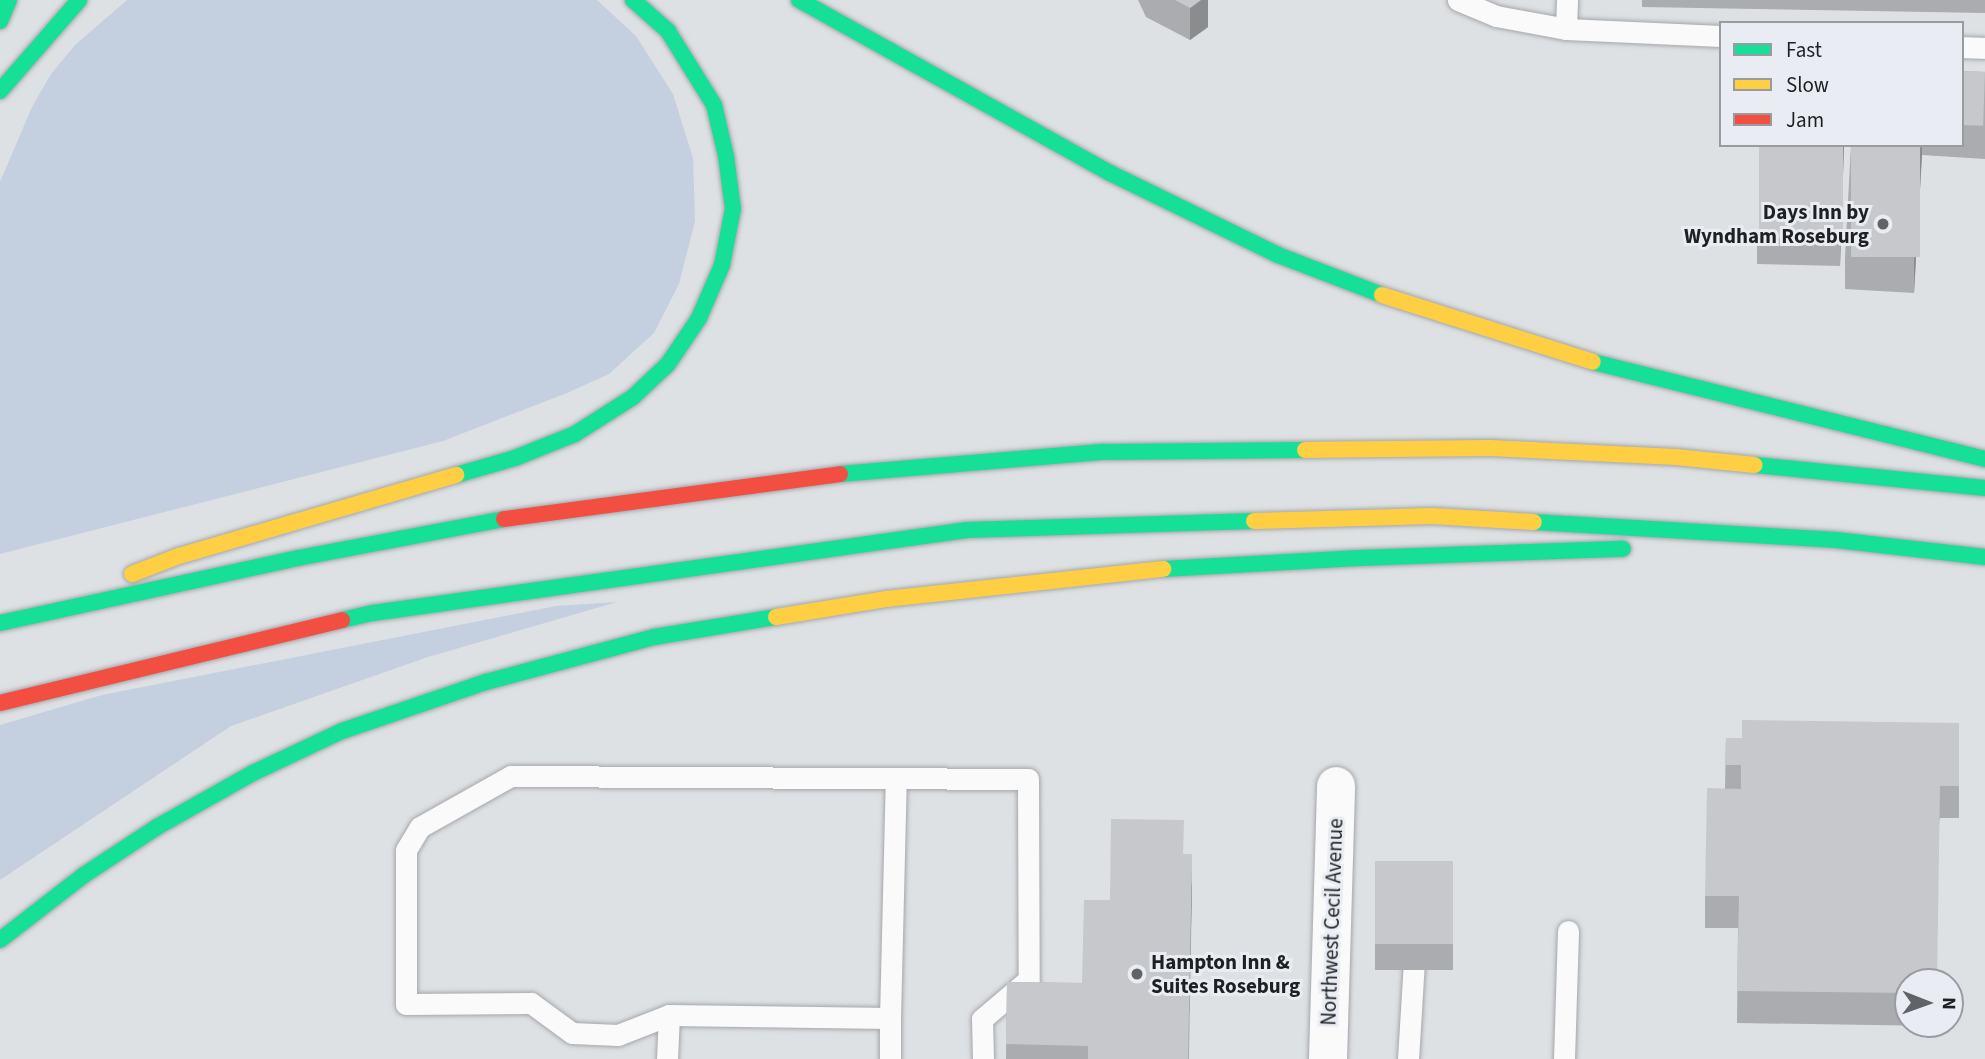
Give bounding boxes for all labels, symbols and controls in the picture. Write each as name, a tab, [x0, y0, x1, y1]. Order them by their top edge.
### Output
legend	[1719, 21, 1964, 147]
text: Fast	[1786, 35, 1822, 65]
text: Slow	[1786, 70, 1829, 100]
text: Jam	[1786, 105, 1824, 135]
place label: Days Inn by Wyndham Roseburg	[1684, 199, 1869, 249]
marker: Days Inn by Wyndham Roseburg	[1875, 216, 1891, 232]
street label: Northwest Cecil Avenue	[1316, 818, 1348, 1026]
place label: Hampton Inn & Suites Roseburg	[1151, 949, 1300, 999]
marker: Hampton Inn & Suites Roseburg	[1129, 966, 1145, 982]
north arrow	[1894, 968, 1964, 1038]
text: N	[1935, 997, 1962, 1010]

